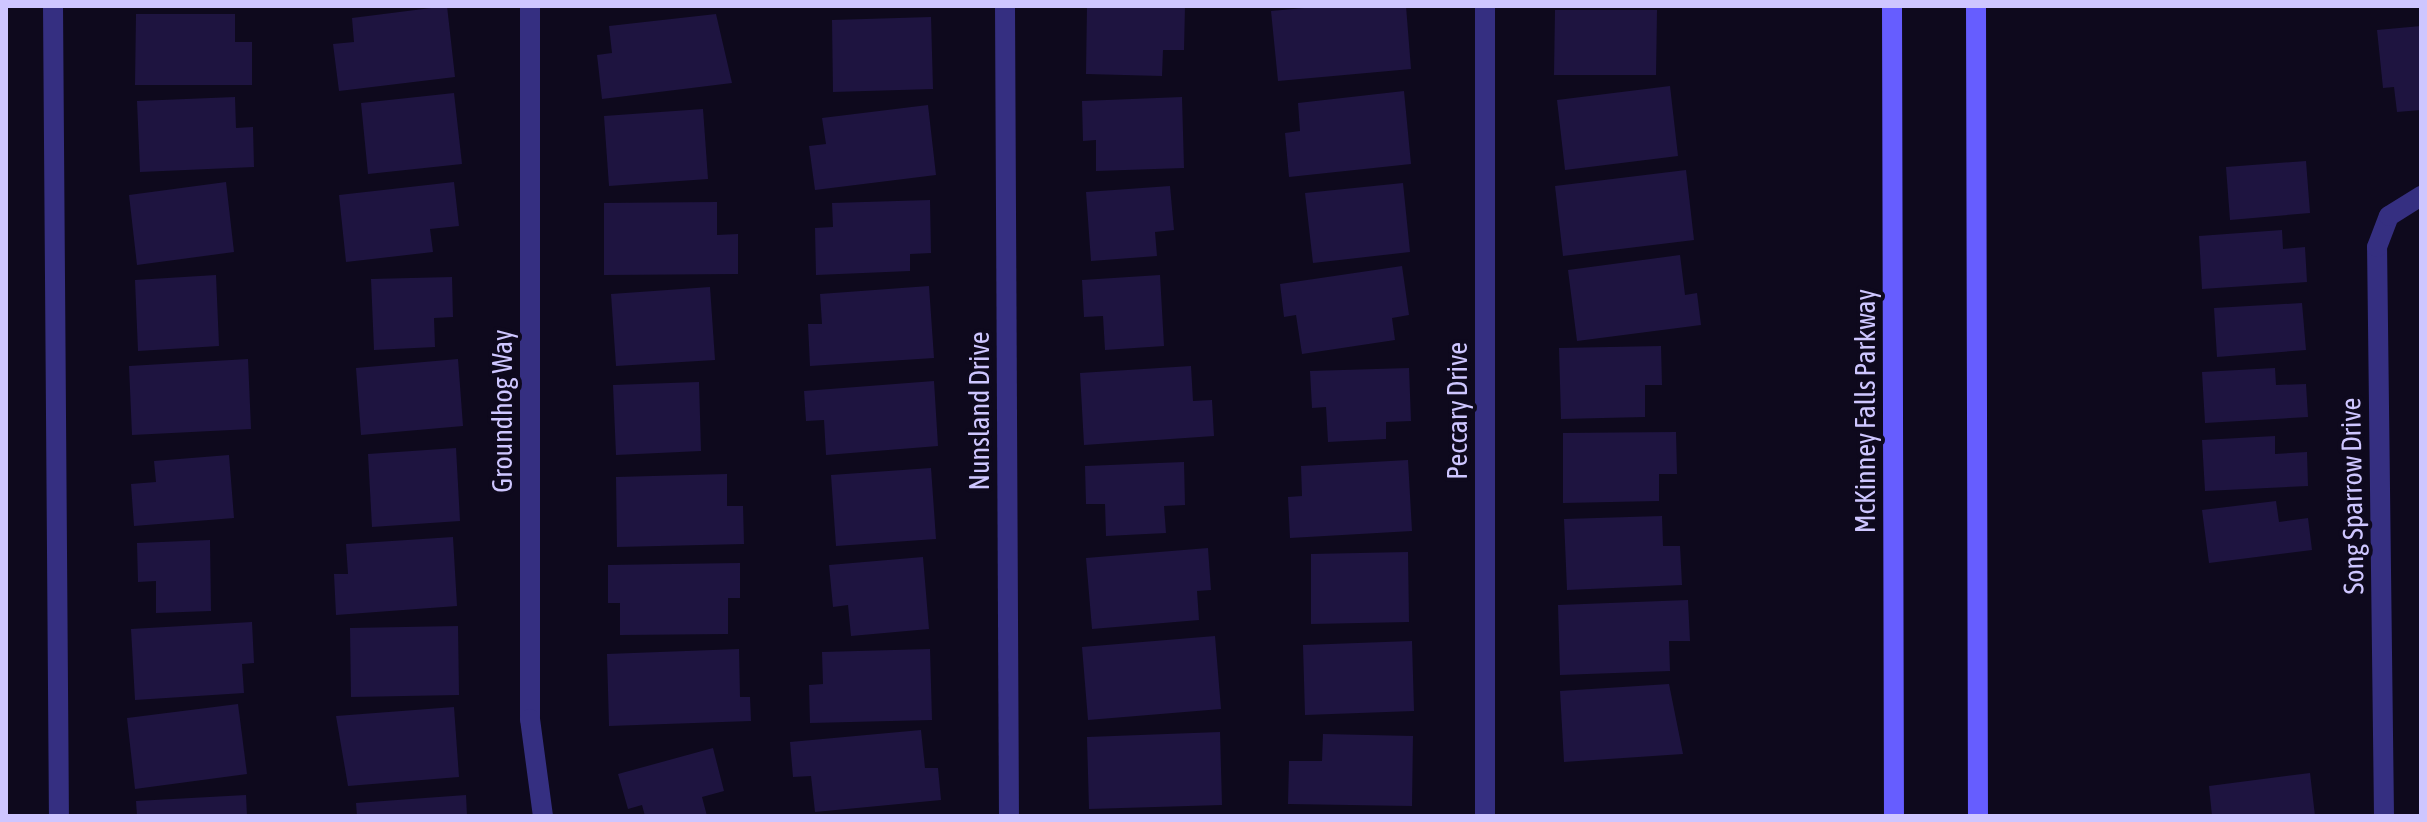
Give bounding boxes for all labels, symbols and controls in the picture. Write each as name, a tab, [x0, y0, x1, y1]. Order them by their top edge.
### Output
street label: McKinney Falls Parkway	[1848, 289, 1882, 533]
street label: Groundhog Way	[485, 329, 519, 493]
street label: Nunsland Drive	[962, 332, 996, 490]
street label: Peccary Drive	[1440, 342, 1474, 480]
street label: Song Sparrow Drive	[2333, 397, 2371, 595]

